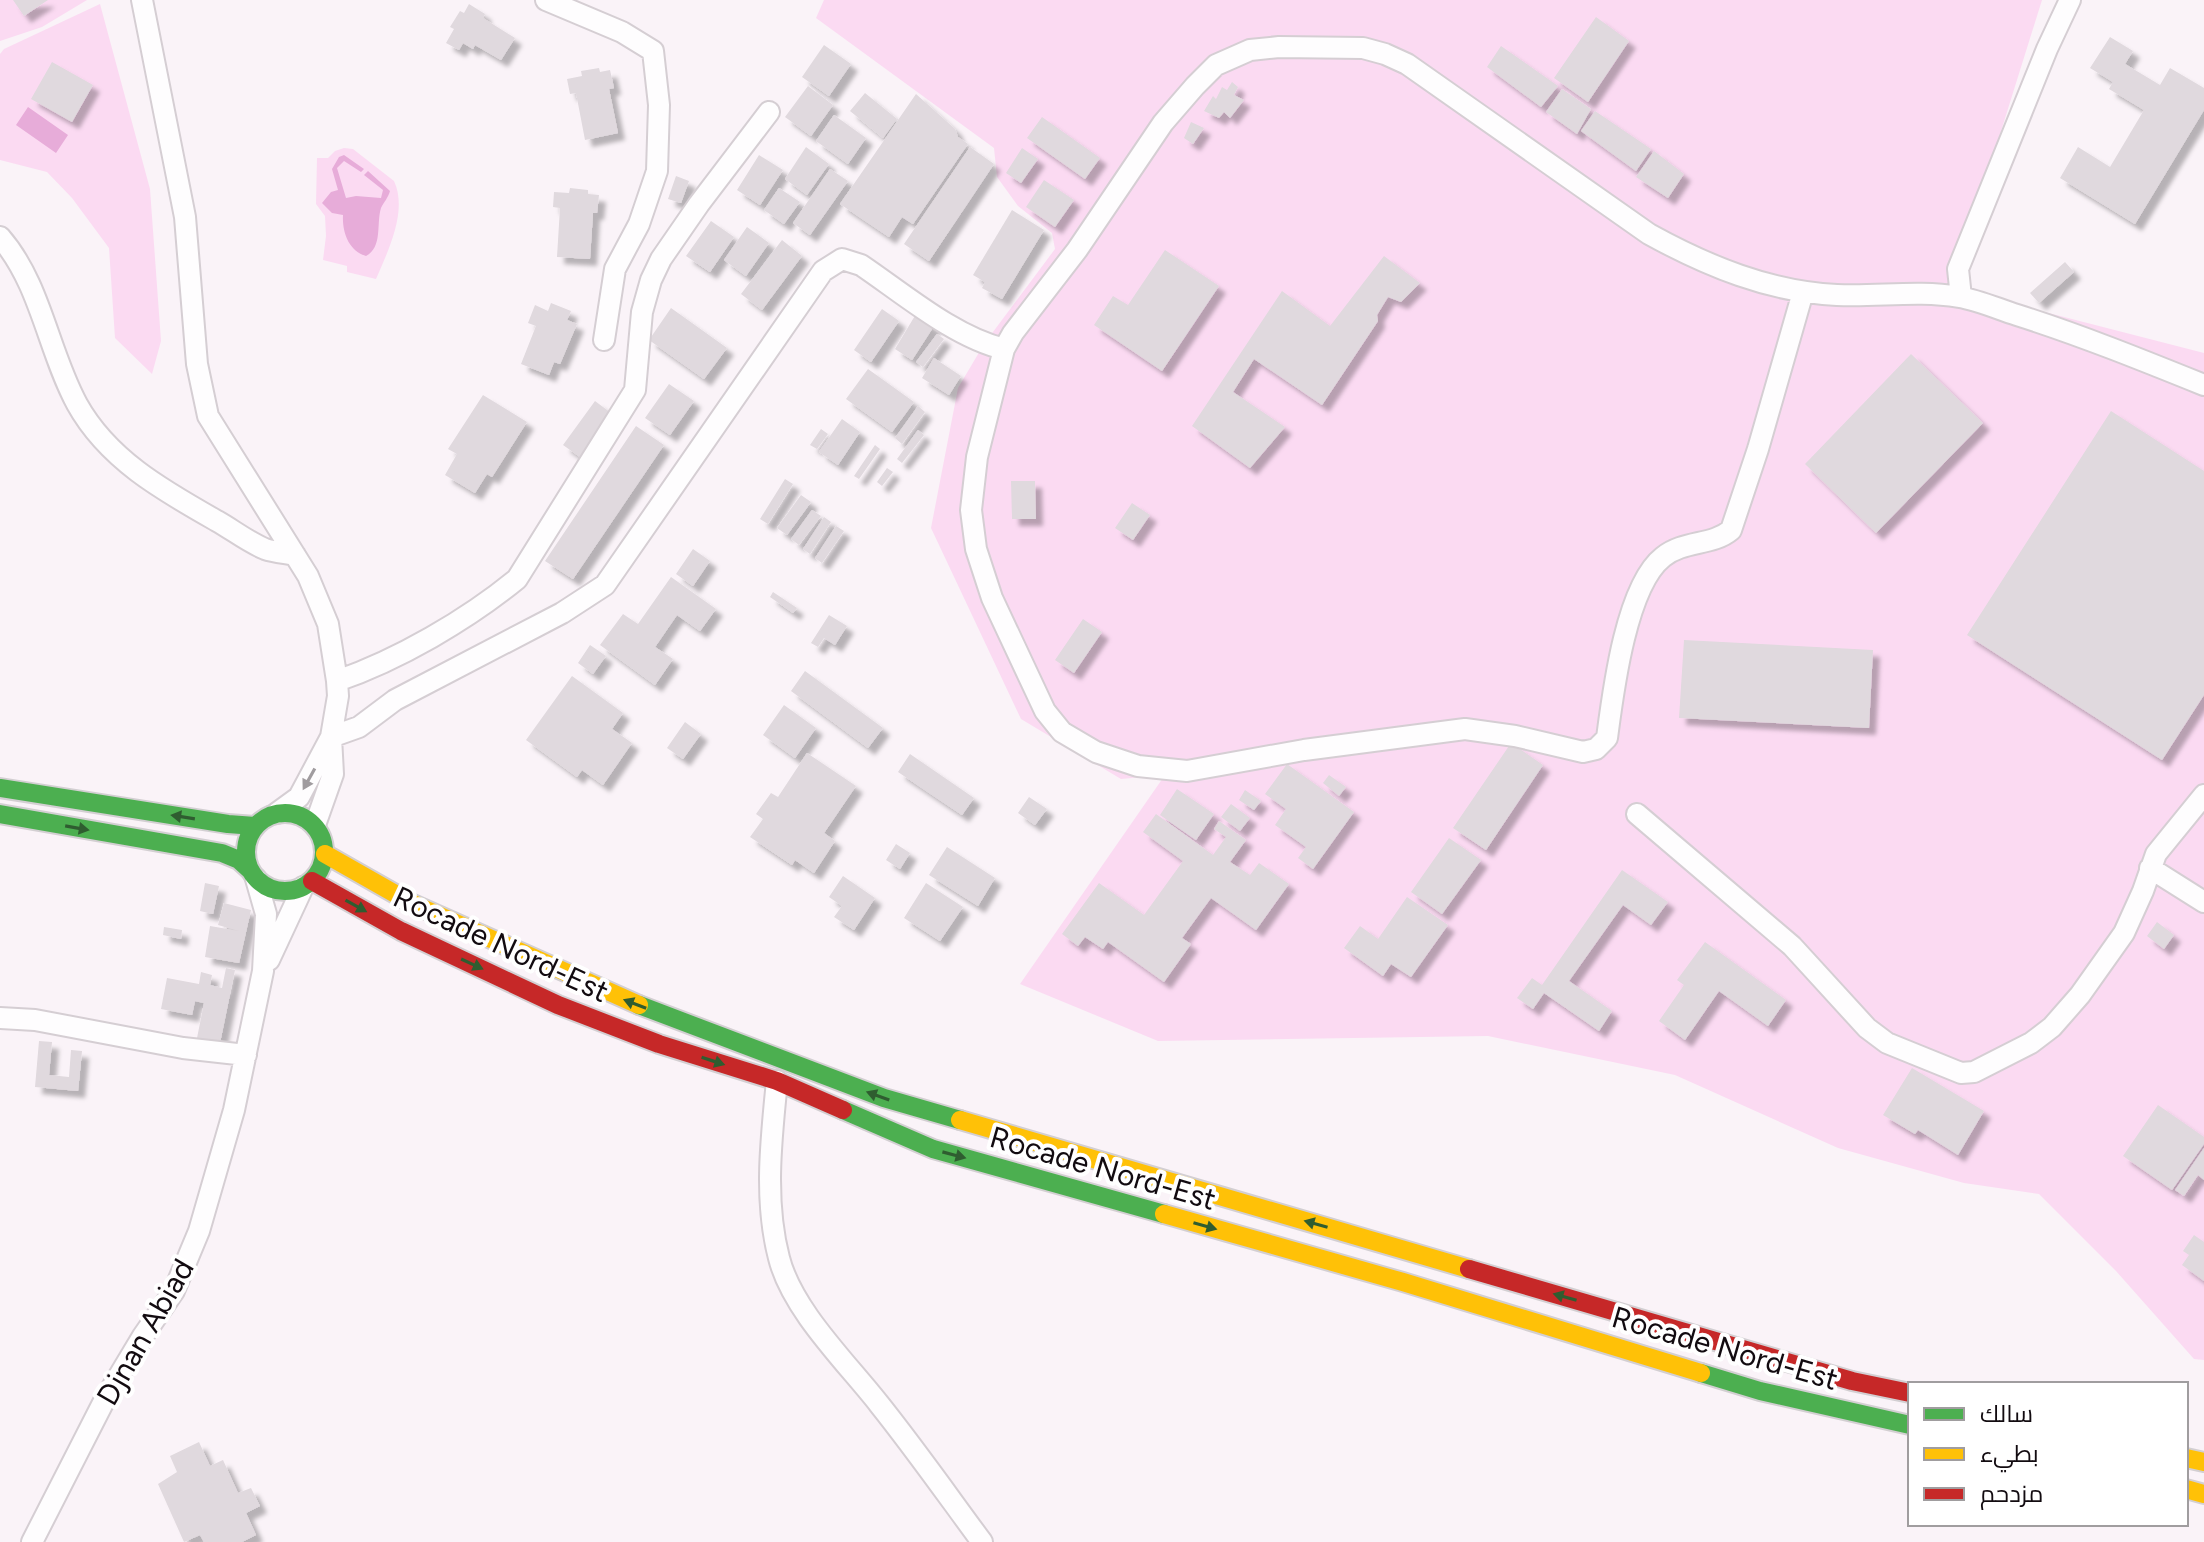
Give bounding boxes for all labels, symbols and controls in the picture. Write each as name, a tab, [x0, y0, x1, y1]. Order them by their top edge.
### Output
one-way arrow	[302, 768, 316, 790]
one-way arrow	[170, 810, 195, 823]
one-way arrow	[65, 822, 90, 834]
street label: Rocade Nord-Est	[388, 878, 614, 1010]
one-way arrow	[345, 900, 368, 913]
one-way arrow	[460, 957, 483, 971]
one-way arrow	[623, 997, 647, 1010]
one-way arrow	[701, 1055, 725, 1068]
one-way arrow	[866, 1089, 890, 1102]
street label: Rocade Nord-Est	[986, 1118, 1220, 1218]
one-way arrow	[943, 1149, 967, 1162]
one-way arrow	[1303, 1217, 1327, 1230]
one-way arrow	[1192, 1220, 1217, 1232]
street label: Djnan Abiad	[88, 1252, 202, 1412]
one-way arrow	[1553, 1290, 1577, 1303]
street label: Rocade Nord-Est	[1608, 1298, 1842, 1398]
legend	[1908, 1382, 2188, 1526]
text: سالك	[1980, 1399, 2033, 1428]
text: بطيء	[1980, 1439, 2039, 1473]
text: مزدحم	[1980, 1479, 2043, 1510]

